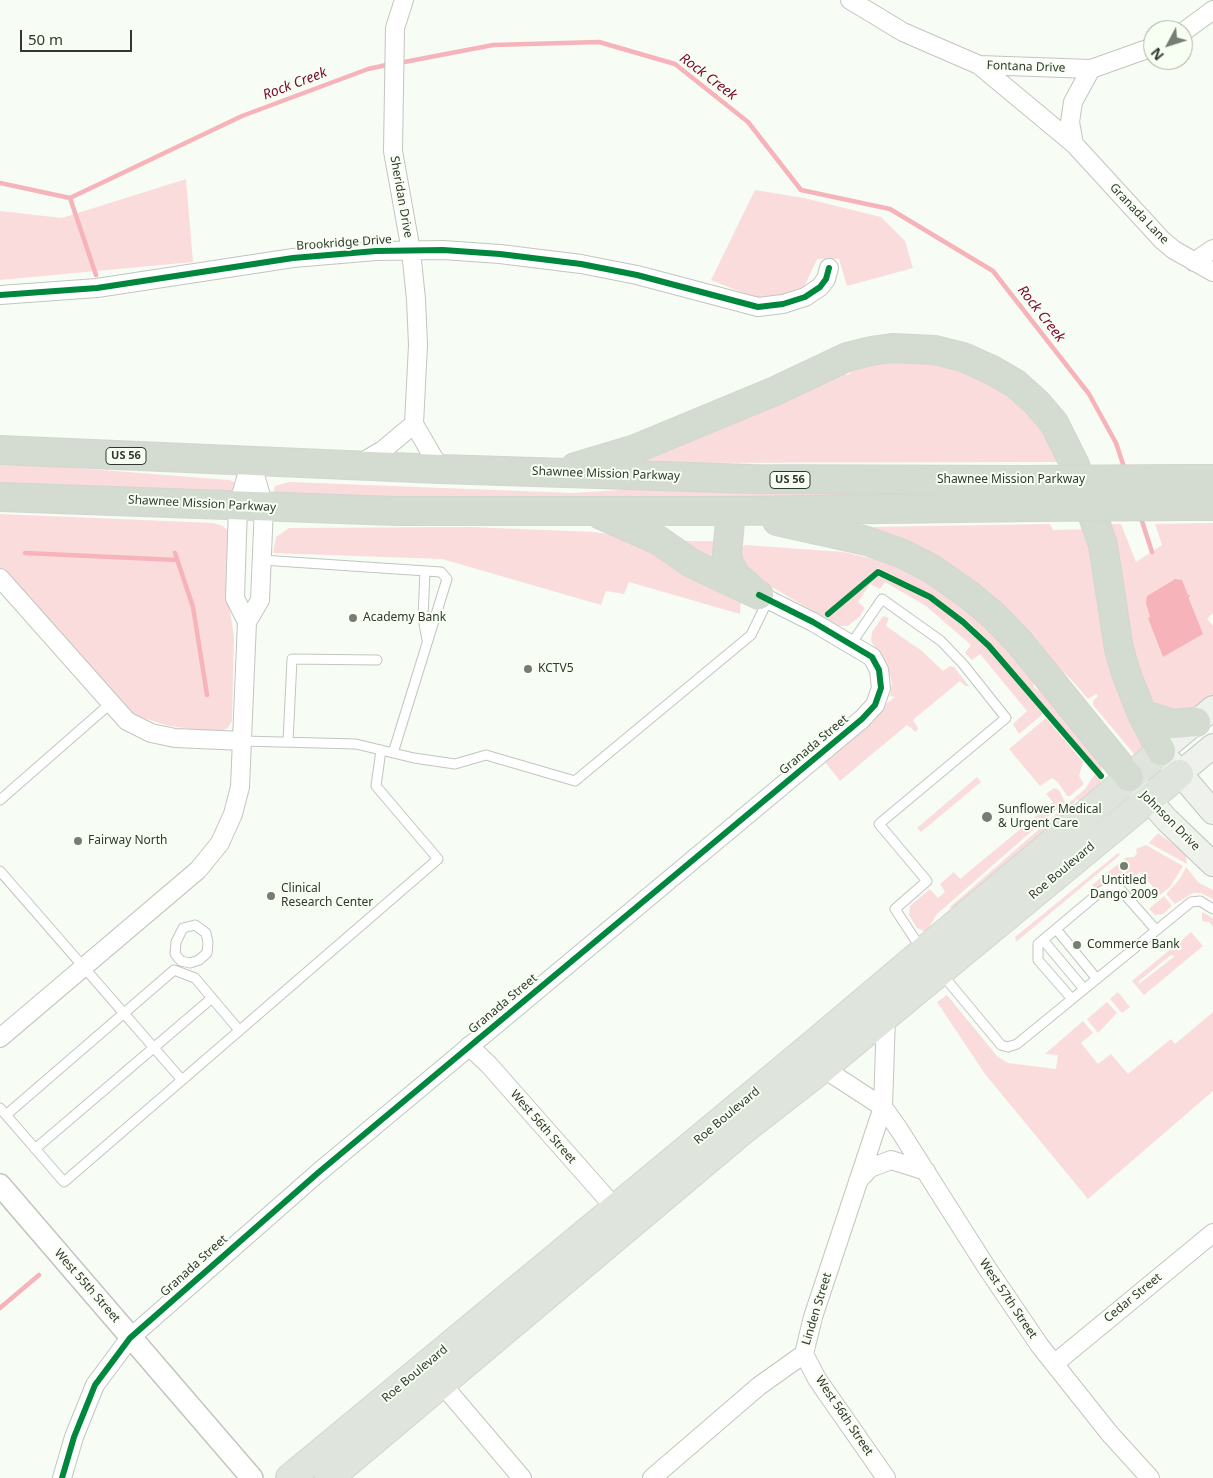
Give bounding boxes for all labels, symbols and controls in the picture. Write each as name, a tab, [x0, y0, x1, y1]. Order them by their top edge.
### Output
scale bar	[22, 20, 135, 52]
north arrow	[1143, 20, 1193, 70]
text: 50 m	[28, 29, 63, 49]
text: N	[1146, 44, 1168, 65]
water label: Rock Creek	[676, 50, 740, 104]
street label: Fontana Drive	[986, 58, 1066, 76]
water label: Rock Creek	[261, 64, 329, 104]
street label: Sheridan Drive	[387, 155, 415, 239]
street label: Granada Lane	[1106, 181, 1172, 247]
street label: Brookridge Drive	[296, 232, 392, 254]
water label: Rock Creek	[1014, 282, 1068, 346]
road number: US 56	[106, 448, 146, 464]
street label: Shawnee Mission Parkway	[532, 464, 680, 484]
road number: US 56	[770, 472, 810, 488]
street label: Shawnee Mission Parkway	[937, 473, 1085, 487]
street label: Shawnee Mission Parkway	[128, 493, 276, 515]
place label: Academy Bank	[363, 611, 446, 625]
marker: Academy Bank	[347, 612, 359, 624]
place label: KCTV5	[538, 662, 574, 676]
marker: KCTV5	[522, 663, 534, 675]
street label: Granada Street	[777, 712, 851, 778]
street label: Johnson Drive	[1137, 788, 1203, 854]
place label: Sunflower Medical & Urgent Care	[998, 803, 1102, 831]
marker: Sunflower Medical & Urgent Care	[980, 810, 994, 824]
place label: Fairway North	[88, 834, 167, 848]
marker: Fairway North	[72, 835, 84, 847]
street label: Roe Boulevard	[1026, 839, 1098, 903]
marker: Untitled Dango 2009	[1118, 860, 1130, 872]
place label: Untitled Dango 2009	[1090, 874, 1158, 902]
place label: Clinical Research Center	[281, 882, 373, 910]
marker: Clinical Research Center	[265, 890, 277, 902]
place label: Commerce Bank	[1087, 938, 1180, 952]
marker: Commerce Bank	[1071, 939, 1083, 951]
street label: Granada Street	[466, 971, 540, 1037]
street label: Roe Boulevard	[691, 1084, 763, 1148]
street label: West 56th Street	[507, 1087, 579, 1167]
street label: Granada Street	[158, 1232, 230, 1300]
street label: West 55th Street	[51, 1246, 123, 1326]
street label: West 57th Street	[976, 1256, 1040, 1342]
street label: Cedar Street	[1101, 1270, 1165, 1326]
street label: Linden Street	[799, 1271, 835, 1347]
street label: Roe Boulevard	[379, 1342, 451, 1406]
street label: West 56th Street	[812, 1373, 876, 1459]

